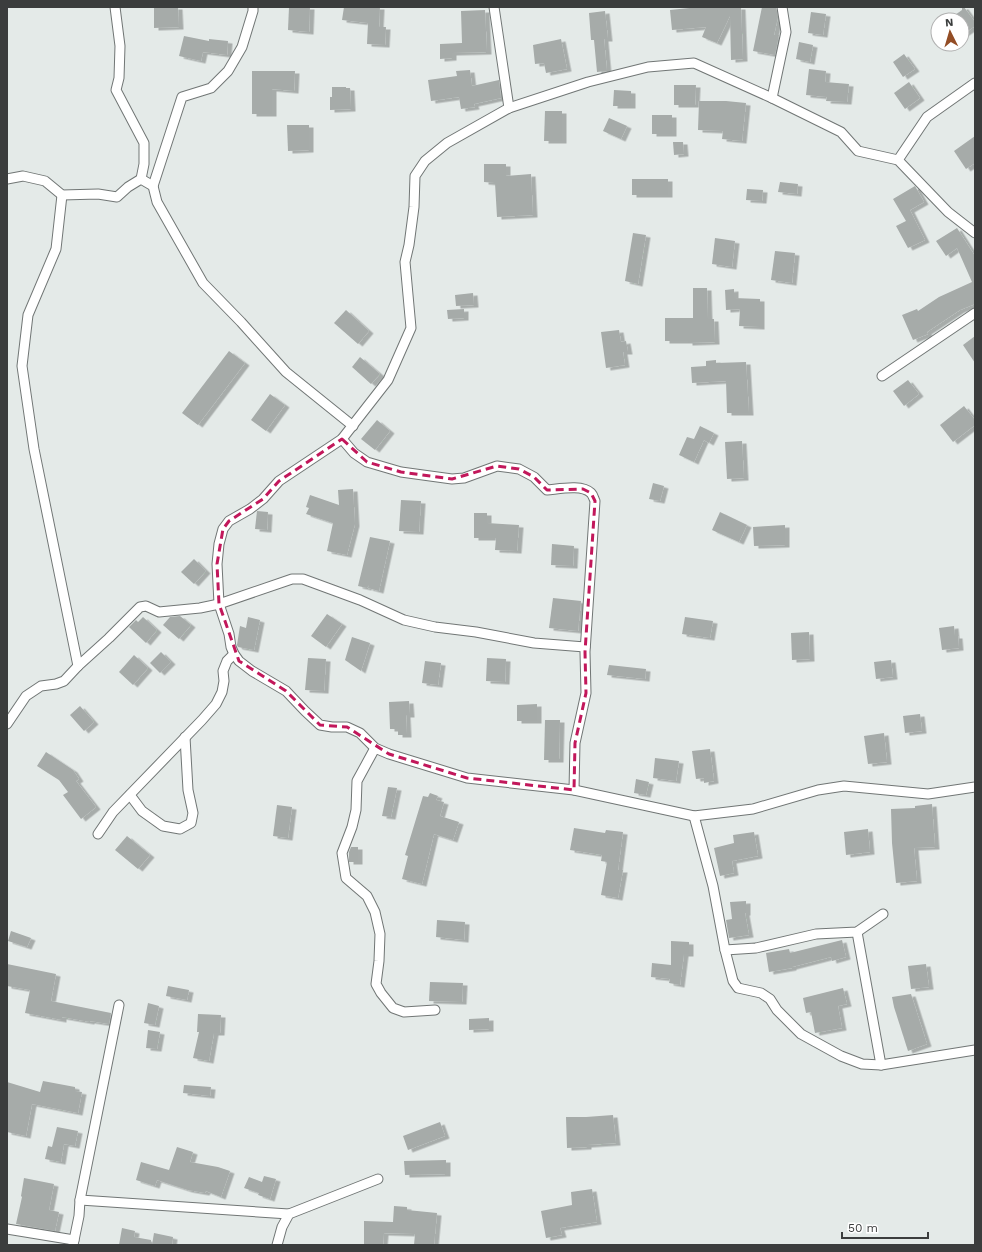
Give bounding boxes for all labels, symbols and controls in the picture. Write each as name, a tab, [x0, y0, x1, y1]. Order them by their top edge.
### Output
north arrow	[930, 12, 970, 52]
text: N	[945, 16, 954, 29]
scale bar	[842, 1214, 928, 1240]
text: 50 m	[848, 1221, 878, 1235]

